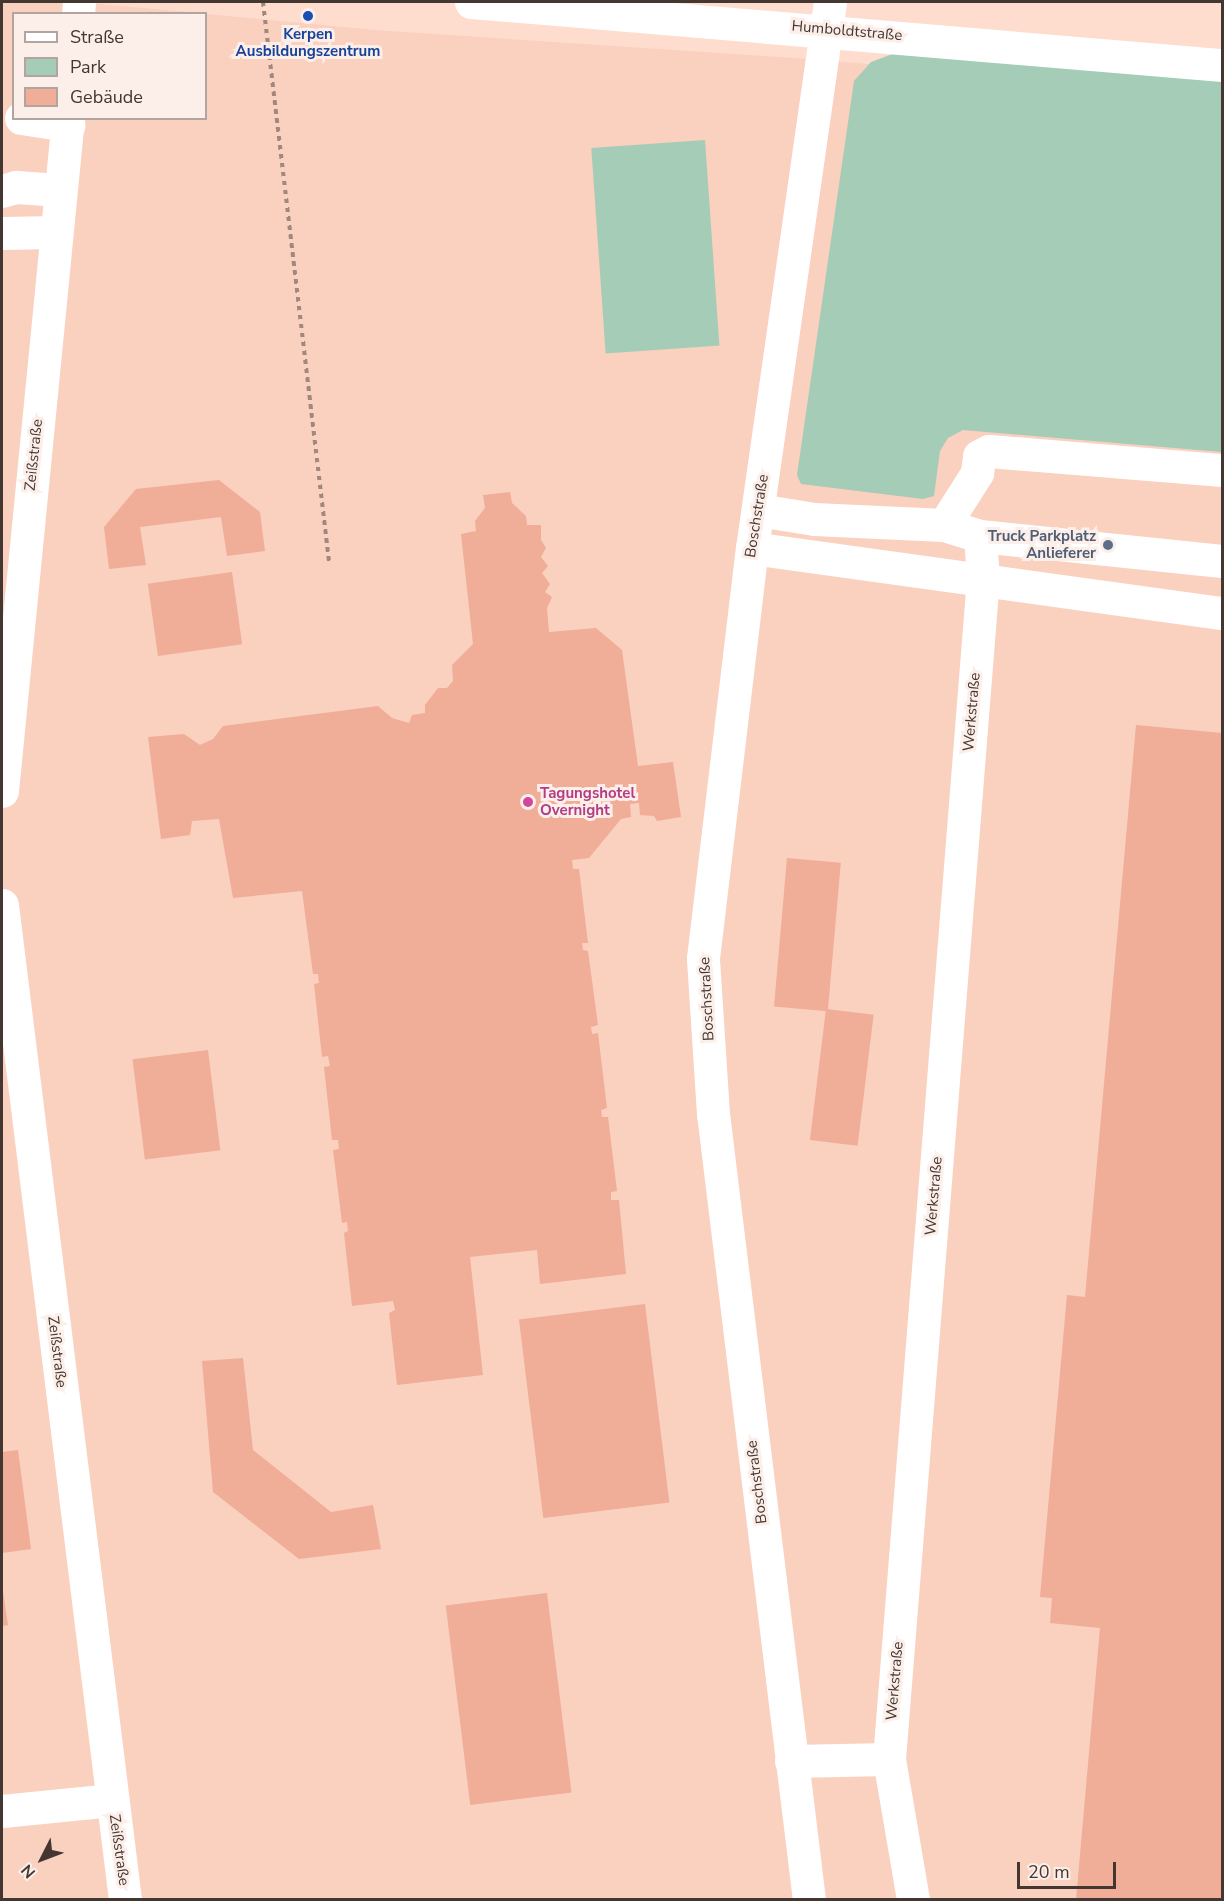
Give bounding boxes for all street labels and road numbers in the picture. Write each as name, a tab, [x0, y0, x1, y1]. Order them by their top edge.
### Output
street label: Humboldtstraße	[791, 17, 903, 45]
street label: Zeißstraße	[21, 418, 47, 492]
street label: Boschstraße	[742, 473, 772, 559]
street label: Werkstraße	[960, 672, 984, 752]
street label: Boschstraße	[696, 957, 718, 1041]
street label: Werkstraße	[922, 1156, 946, 1236]
street label: Zeißstraße	[44, 1315, 70, 1389]
street label: Boschstraße	[743, 1439, 771, 1525]
street label: Werkstraße	[883, 1641, 907, 1721]
street label: Zeißstraße	[105, 1813, 133, 1887]

